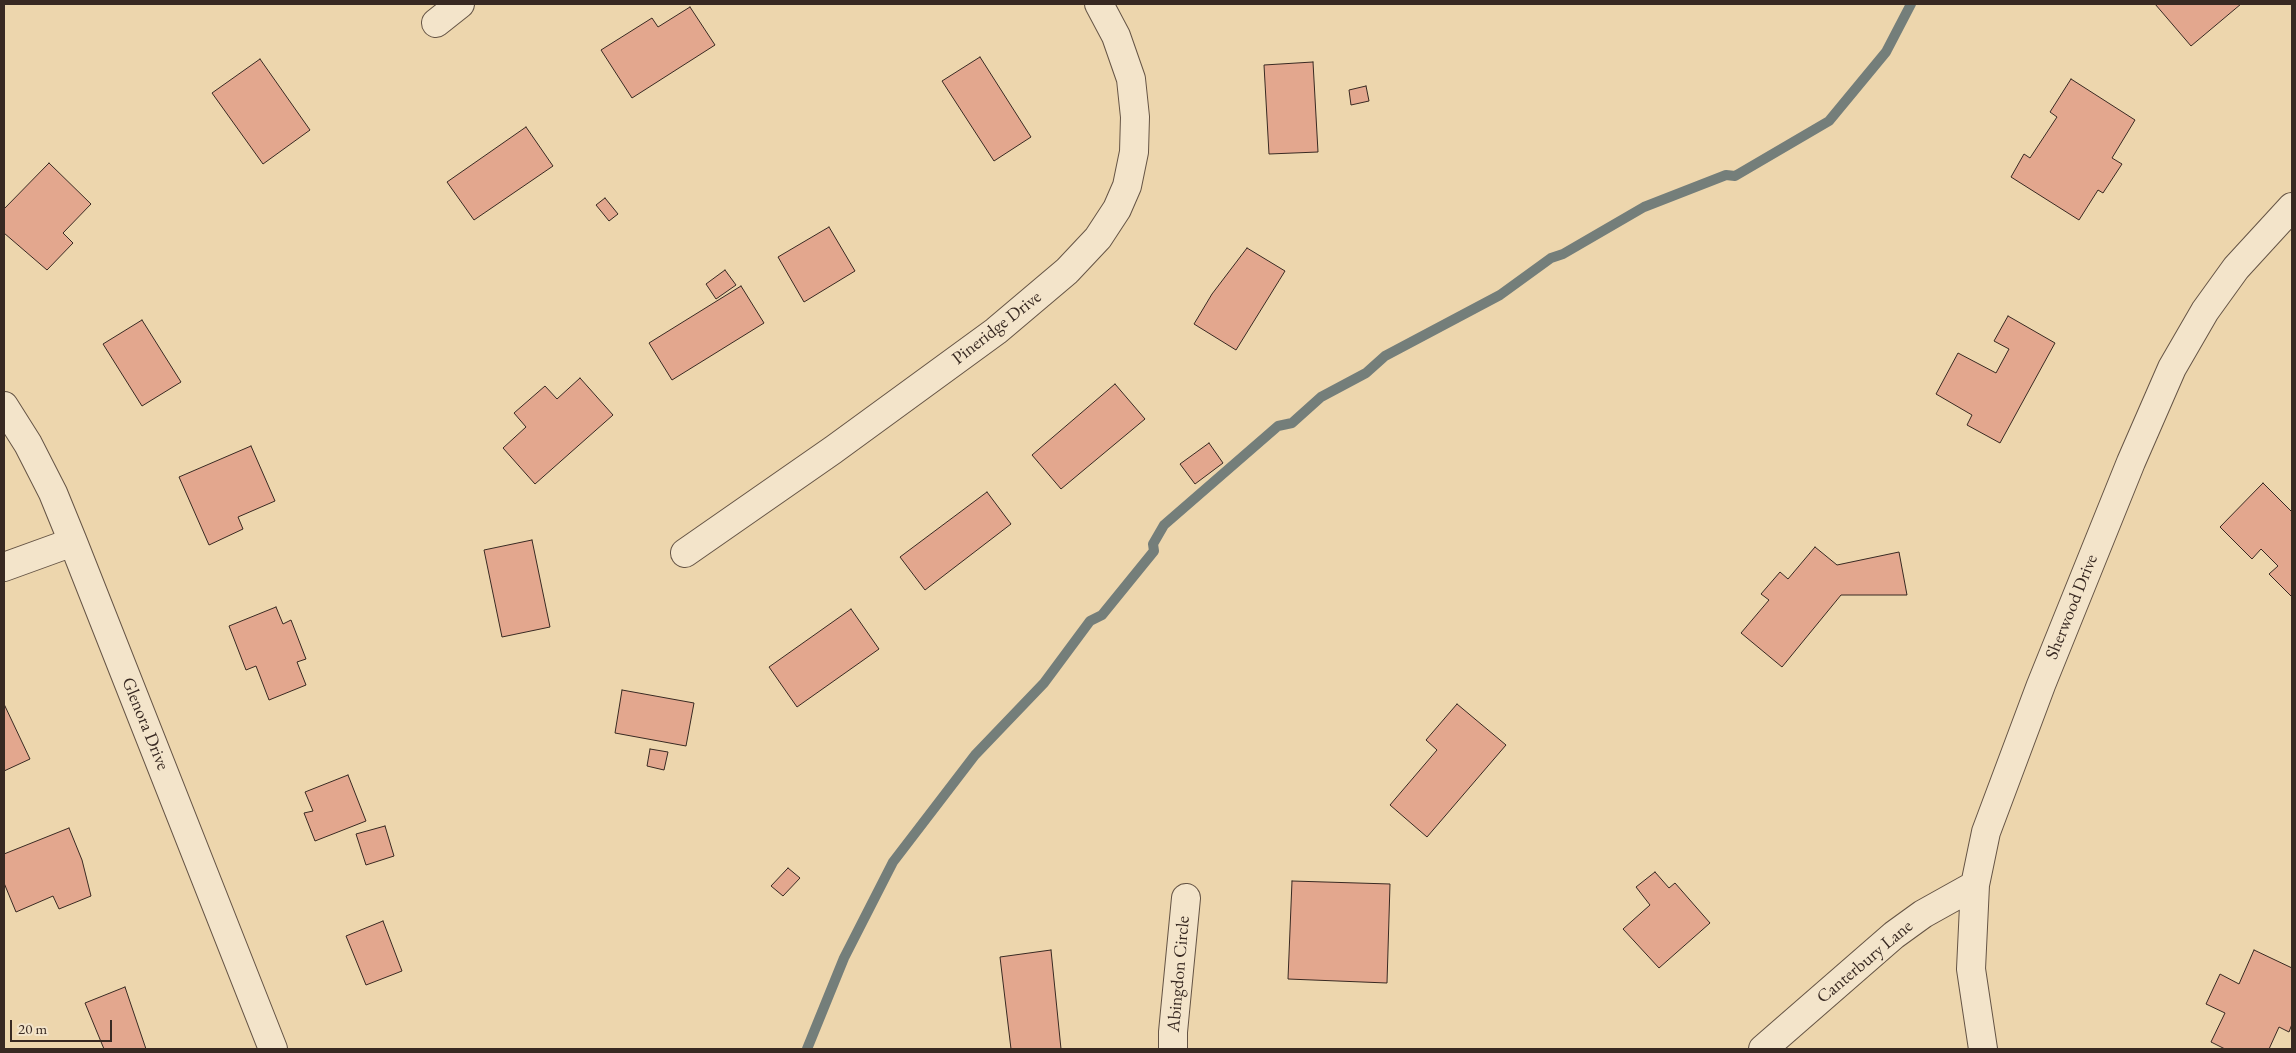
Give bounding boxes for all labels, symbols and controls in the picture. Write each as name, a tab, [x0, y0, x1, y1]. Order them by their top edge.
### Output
street label: Pineridge Drive	[948, 286, 1046, 370]
street label: Sherwood Drive	[2041, 551, 2103, 663]
street label: Glenora Drive	[117, 674, 173, 774]
street label: Abingdon Circle	[1163, 915, 1195, 1033]
street label: Canterbury Lane	[1813, 916, 1917, 1008]
scale bar	[12, 1010, 115, 1042]
text: 20 m	[18, 1019, 47, 1038]

